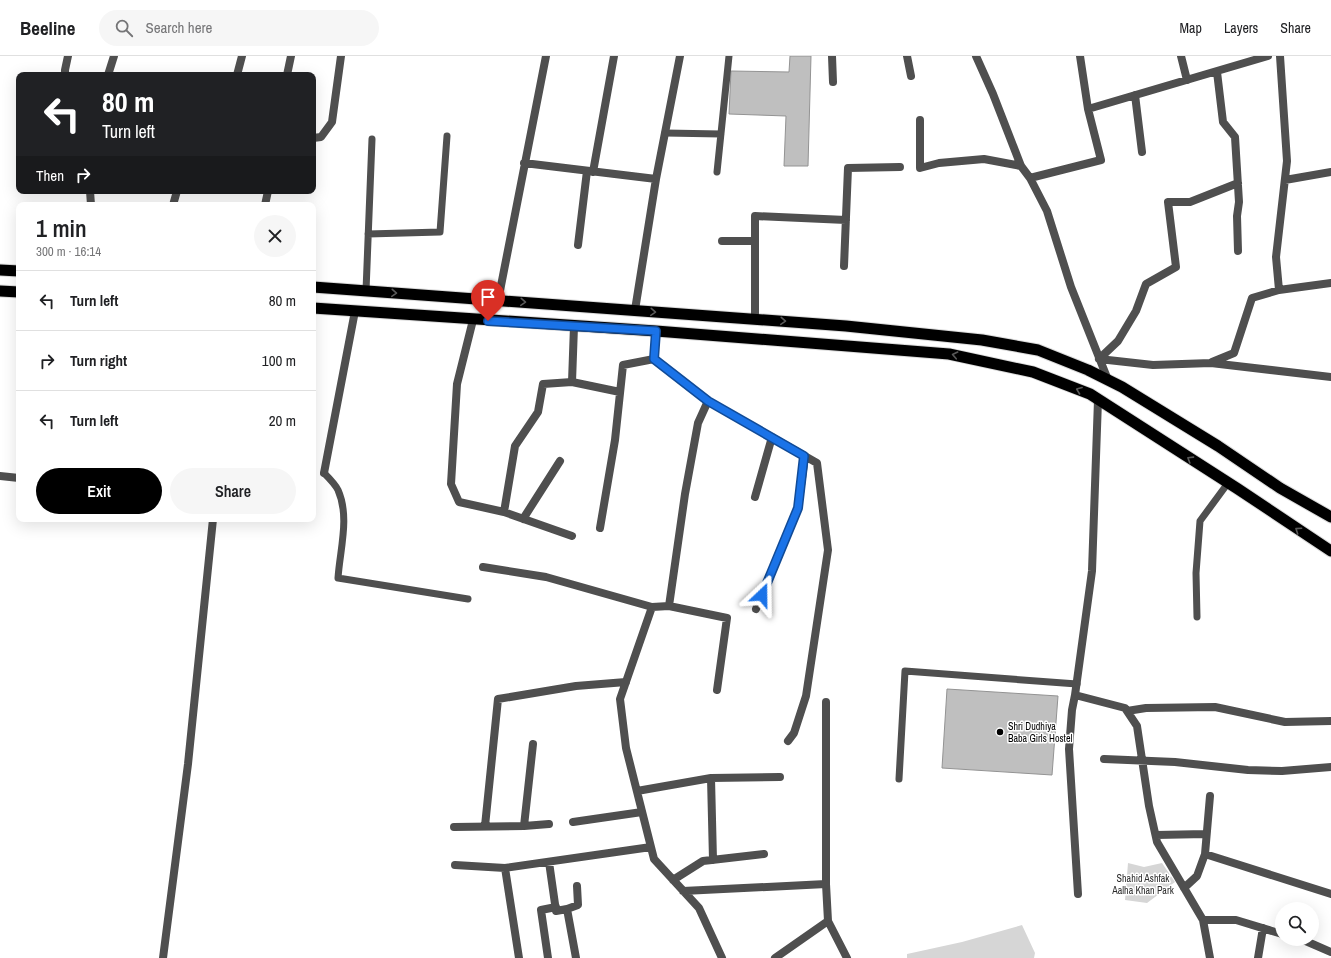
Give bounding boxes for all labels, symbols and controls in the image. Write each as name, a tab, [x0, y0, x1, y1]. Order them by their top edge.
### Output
search box	[99, 10, 379, 46]
text: Beeline	[20, 15, 75, 41]
icon: search	[113, 17, 135, 39]
text: Search here	[145, 17, 212, 38]
text: Map	[1180, 19, 1202, 37]
text: Layers	[1224, 19, 1258, 37]
text: Share	[1280, 19, 1311, 37]
text: 80 m	[102, 83, 154, 121]
icon: left	[36, 88, 88, 140]
text: Turn left	[102, 119, 155, 144]
icon: right	[72, 164, 94, 186]
text: Then	[36, 165, 64, 186]
text: 1 min	[36, 212, 87, 244]
button: close	[254, 215, 296, 257]
text: 300 m · 16:14	[36, 243, 101, 260]
pin	[471, 280, 505, 321]
icon: arrive	[477, 286, 499, 308]
one-way arrow	[391, 288, 397, 297]
icon: left	[36, 290, 58, 312]
text: Turn left	[70, 290, 118, 311]
text: 80 m	[269, 290, 296, 311]
one-way arrow	[520, 298, 526, 307]
one-way arrow	[650, 307, 656, 316]
one-way arrow	[780, 317, 786, 326]
icon: right	[36, 350, 58, 372]
text: Turn right	[70, 350, 127, 371]
text: 100 m	[262, 350, 296, 371]
one-way arrow	[952, 351, 958, 359]
one-way arrow	[1076, 387, 1084, 395]
icon: left	[36, 410, 58, 432]
text: Turn left	[70, 410, 118, 431]
text: 20 m	[269, 410, 296, 431]
one-way arrow	[1187, 456, 1194, 463]
button: Exit	[36, 468, 162, 514]
button: Share	[170, 468, 296, 514]
one-way arrow	[1296, 528, 1303, 535]
position arrow	[741, 574, 783, 616]
place label: Shri Dudhiya Baba Girls Hostel	[1008, 720, 1072, 745]
marker: Shri Dudhiya Baba Girls Hostel	[995, 727, 1005, 737]
park label: Shahid Ashfak Aalha Khan Park	[1111, 872, 1175, 897]
map controls	[1275, 902, 1319, 946]
button: search	[1275, 902, 1319, 946]

